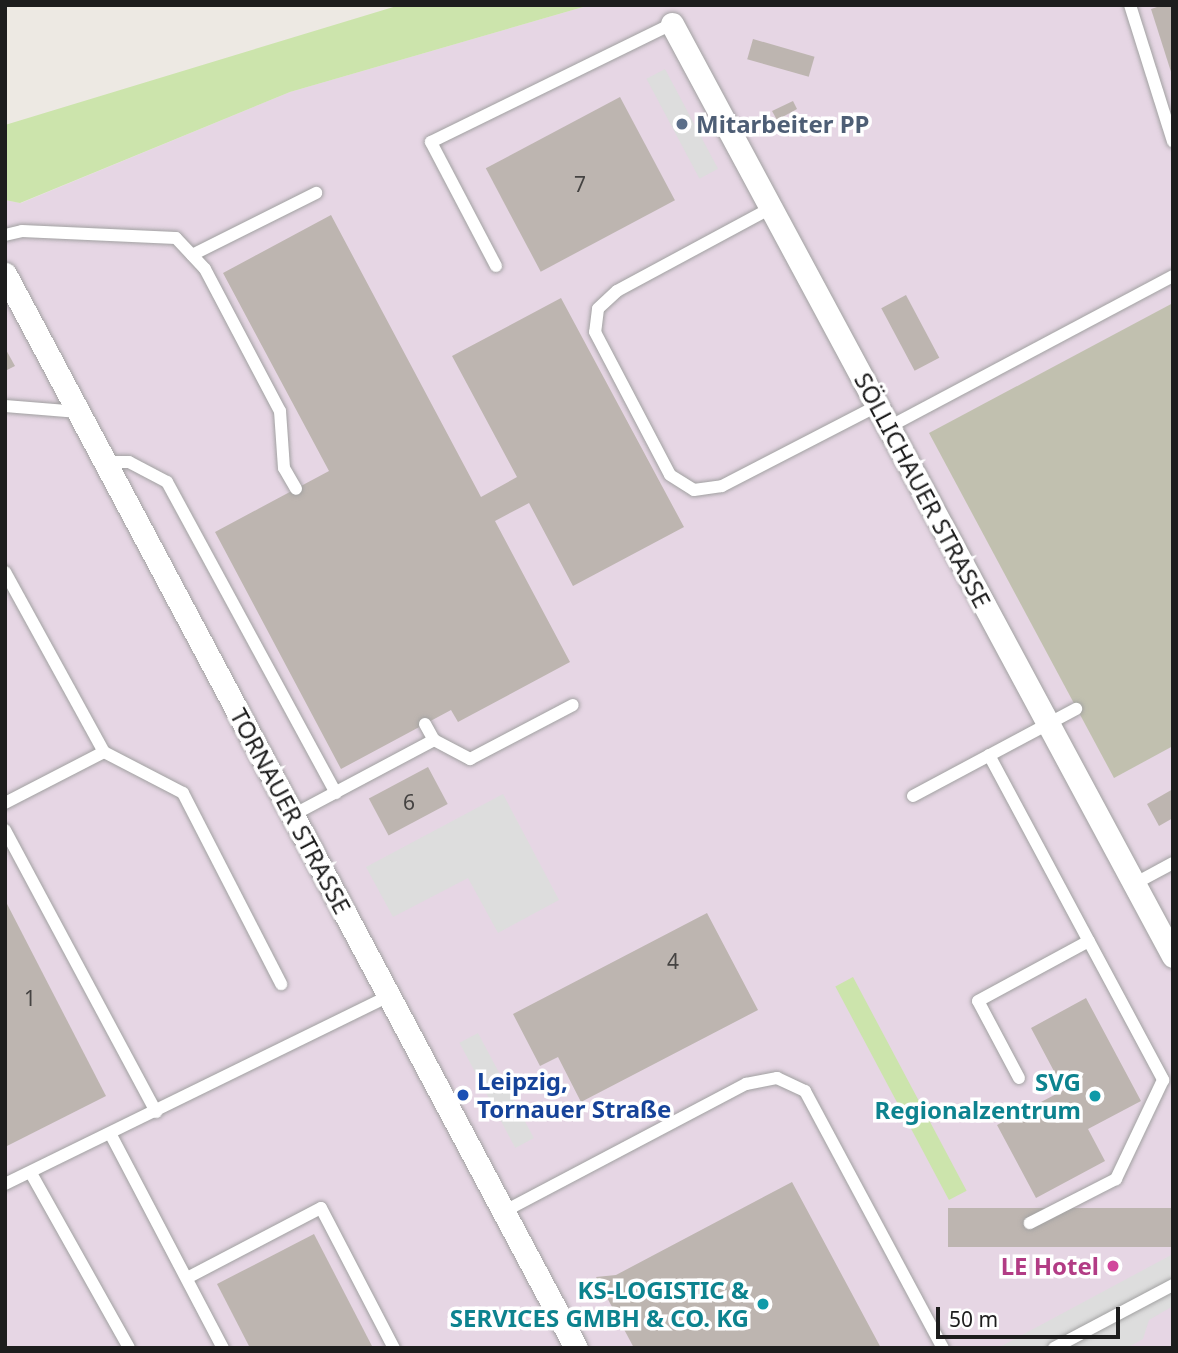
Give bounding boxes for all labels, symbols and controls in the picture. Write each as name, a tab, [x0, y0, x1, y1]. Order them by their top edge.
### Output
place label: Mitarbeiter PP	[696, 110, 870, 138]
marker: Mitarbeiter PP	[674, 116, 690, 132]
house number: 7	[574, 171, 586, 197]
street label: SÖLLICHAUER STRASSE	[849, 368, 997, 612]
street label: TORNAUER STRASSE	[225, 703, 357, 919]
house number: 6	[403, 789, 415, 815]
house number: 4	[667, 948, 679, 974]
house number: 1	[24, 985, 36, 1011]
place label: Leipzig, Tornauer Straße	[477, 1067, 671, 1123]
place label: SVG Regionalzentrum	[875, 1068, 1081, 1124]
marker: Leipzig, Tornauer Straße	[455, 1087, 471, 1103]
marker: SVG Regionalzentrum	[1087, 1088, 1103, 1104]
place label: LE Hotel	[1001, 1252, 1099, 1280]
marker: LE Hotel	[1105, 1258, 1121, 1274]
place label: KS-LOGISTIC & SERVICES GMBH & CO. KG	[450, 1276, 749, 1332]
scale bar	[940, 1294, 1124, 1338]
marker: KS-LOGISTIC & SERVICES GMBH & CO. KG	[755, 1296, 771, 1312]
text: 50 m	[949, 1305, 998, 1333]

